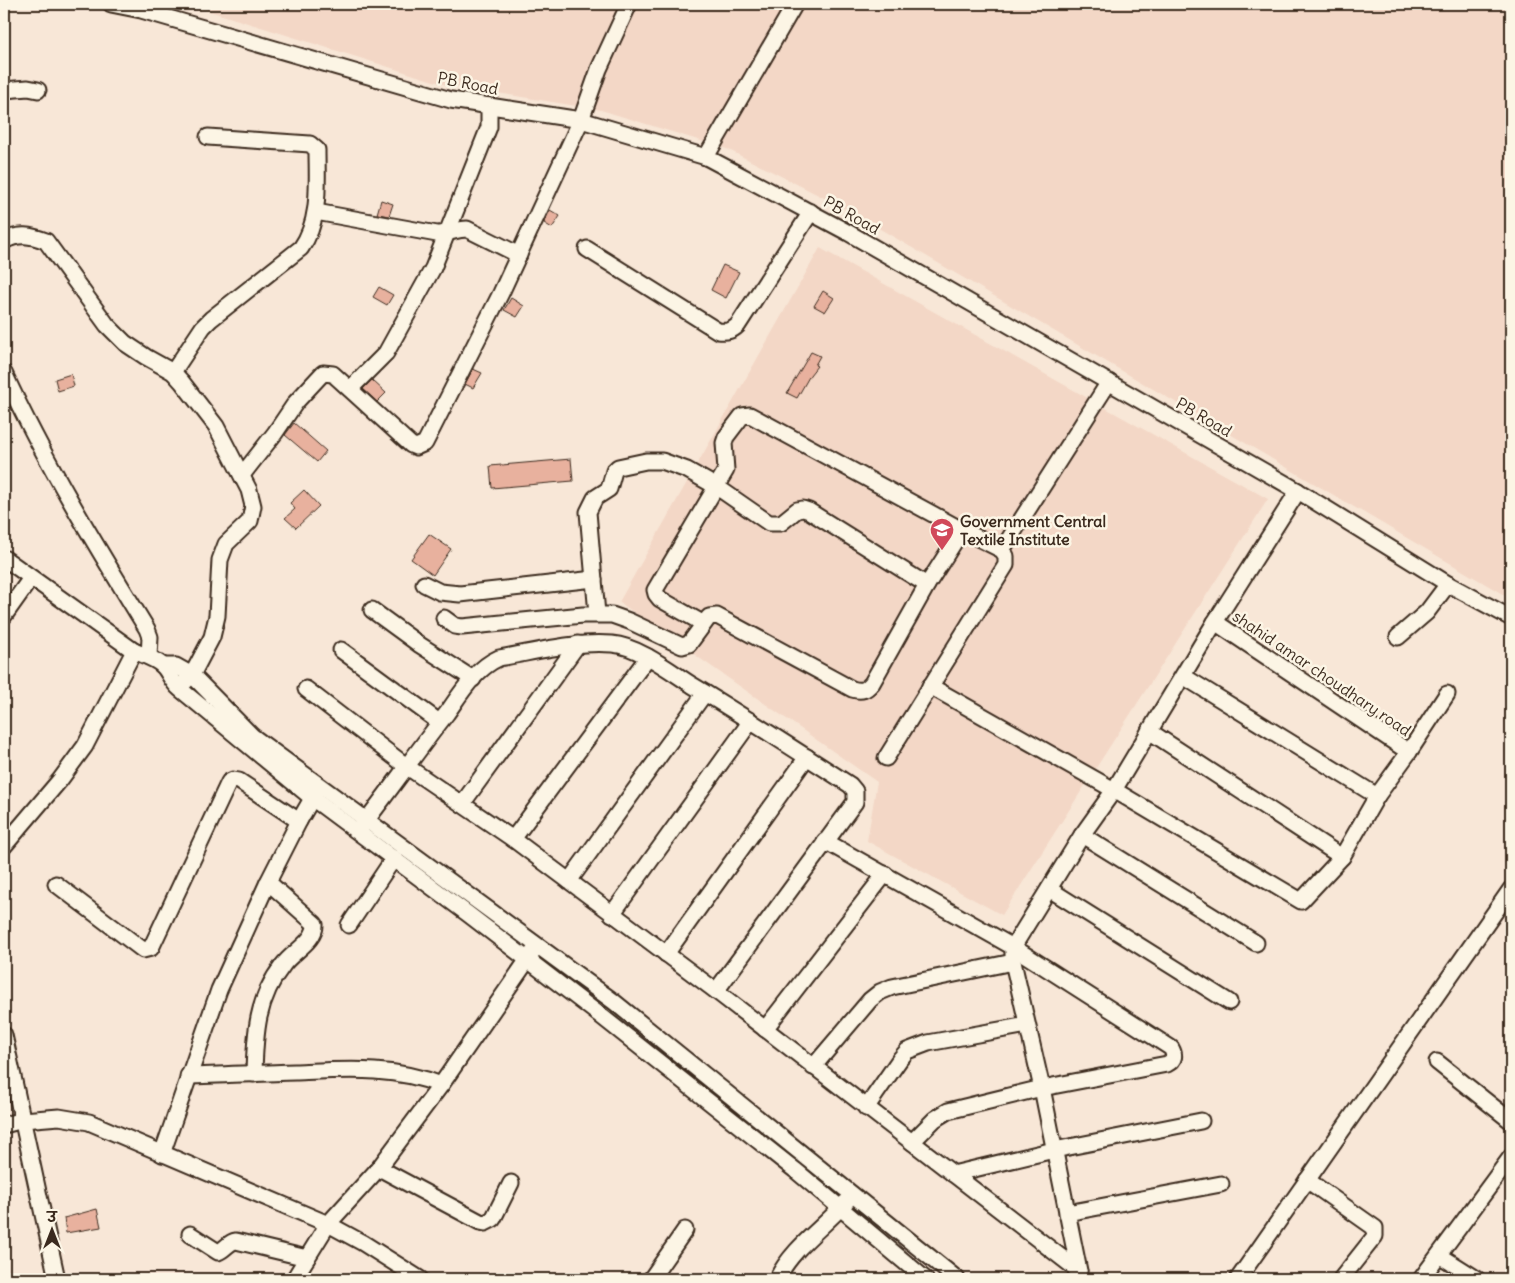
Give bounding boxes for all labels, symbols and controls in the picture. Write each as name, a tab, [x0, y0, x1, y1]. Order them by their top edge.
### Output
street label: PB Road	[436, 67, 500, 99]
street label: PB Road	[820, 191, 884, 239]
street label: PB Road	[1172, 393, 1236, 441]
place label: Government Central Textile Institute	[960, 511, 1106, 549]
school or university icon: Government Central Textile Institute	[929, 517, 955, 551]
street label: shahid amar choudhary road	[1229, 606, 1415, 740]
north arrow	[28, 1206, 78, 1256]
text: उ	[45, 1208, 58, 1226]

